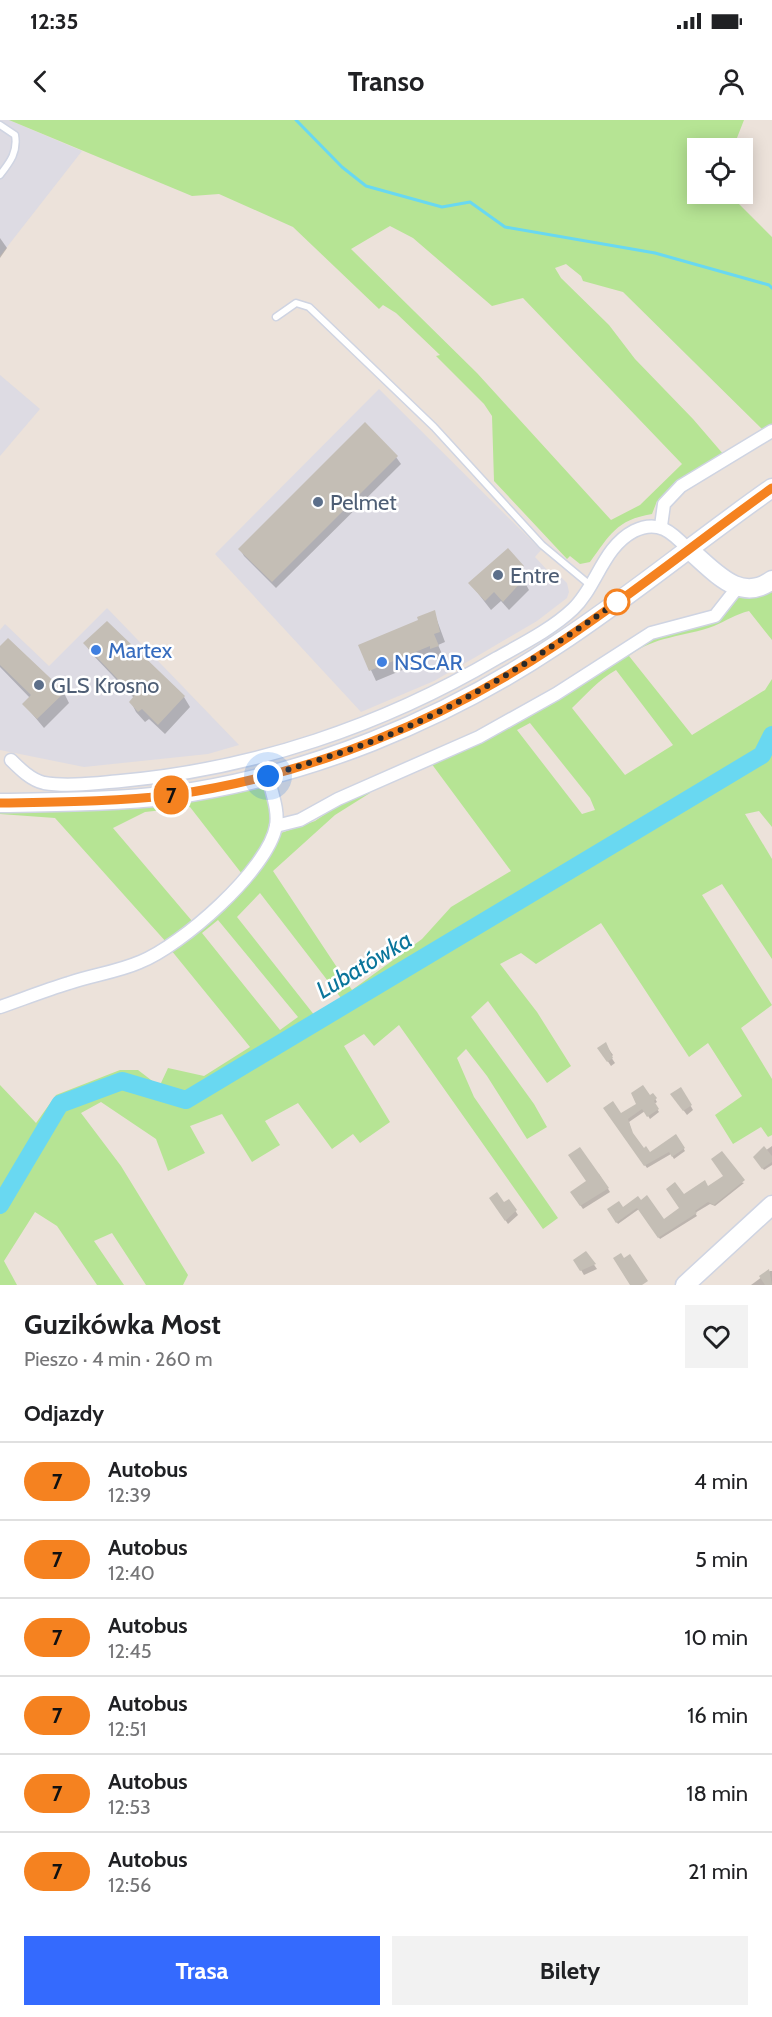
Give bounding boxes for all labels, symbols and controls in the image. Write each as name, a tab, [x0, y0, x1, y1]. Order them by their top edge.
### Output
text: 12:35	[30, 8, 78, 35]
icon: back	[24, 65, 57, 98]
text: Transo	[348, 65, 424, 98]
icon: person	[715, 65, 748, 98]
map controls	[687, 138, 753, 204]
button: locate	[687, 138, 753, 204]
place label: Pelmet	[330, 489, 397, 516]
marker: Pelmet	[311, 495, 325, 509]
place label: Entre	[510, 562, 559, 589]
marker: Entre	[491, 568, 505, 582]
unlabelled marker	[604, 589, 630, 615]
place label: Martex	[108, 637, 173, 664]
marker: Martex	[89, 643, 103, 657]
place label: NSCAR	[394, 649, 463, 676]
marker: NSCAR	[375, 655, 389, 669]
place label: GLS Krosno	[51, 672, 159, 699]
marker: GLS Krosno	[32, 678, 46, 692]
your location	[253, 761, 283, 791]
line badge: 7	[152, 776, 190, 814]
text: 7	[166, 783, 176, 808]
water label: Lubatówka	[311, 925, 417, 1004]
button: heart	[685, 1305, 748, 1368]
text: Guzikówka Most	[24, 1307, 221, 1341]
text: Pieszo · 4 min · 260 m	[24, 1347, 213, 1371]
text: Odjazdy	[24, 1400, 104, 1427]
text: Autobus	[108, 1456, 188, 1483]
text: 4 min	[694, 1468, 748, 1495]
text: 7	[52, 1469, 62, 1494]
text: 12:39	[108, 1483, 151, 1507]
text: Autobus	[108, 1534, 188, 1561]
text: 5 min	[695, 1546, 748, 1573]
text: 7	[52, 1547, 62, 1572]
text: 12:40	[108, 1561, 155, 1585]
text: Autobus	[108, 1612, 188, 1639]
text: 10 min	[684, 1624, 748, 1651]
text: 7	[52, 1625, 62, 1650]
text: 12:45	[108, 1639, 152, 1663]
text: Autobus	[108, 1690, 188, 1717]
text: 16 min	[687, 1702, 748, 1729]
text: 7	[52, 1703, 62, 1728]
text: 12:51	[108, 1717, 147, 1741]
text: Autobus	[108, 1768, 188, 1795]
text: 18 min	[686, 1780, 748, 1807]
text: 7	[52, 1781, 62, 1806]
text: 12:53	[108, 1795, 151, 1819]
text: Autobus	[108, 1846, 188, 1873]
text: 21 min	[688, 1858, 748, 1885]
text: 7	[52, 1859, 62, 1884]
text: 12:56	[108, 1873, 151, 1897]
button: Trasa	[24, 1936, 380, 2005]
button: Bilety	[392, 1936, 748, 2005]

